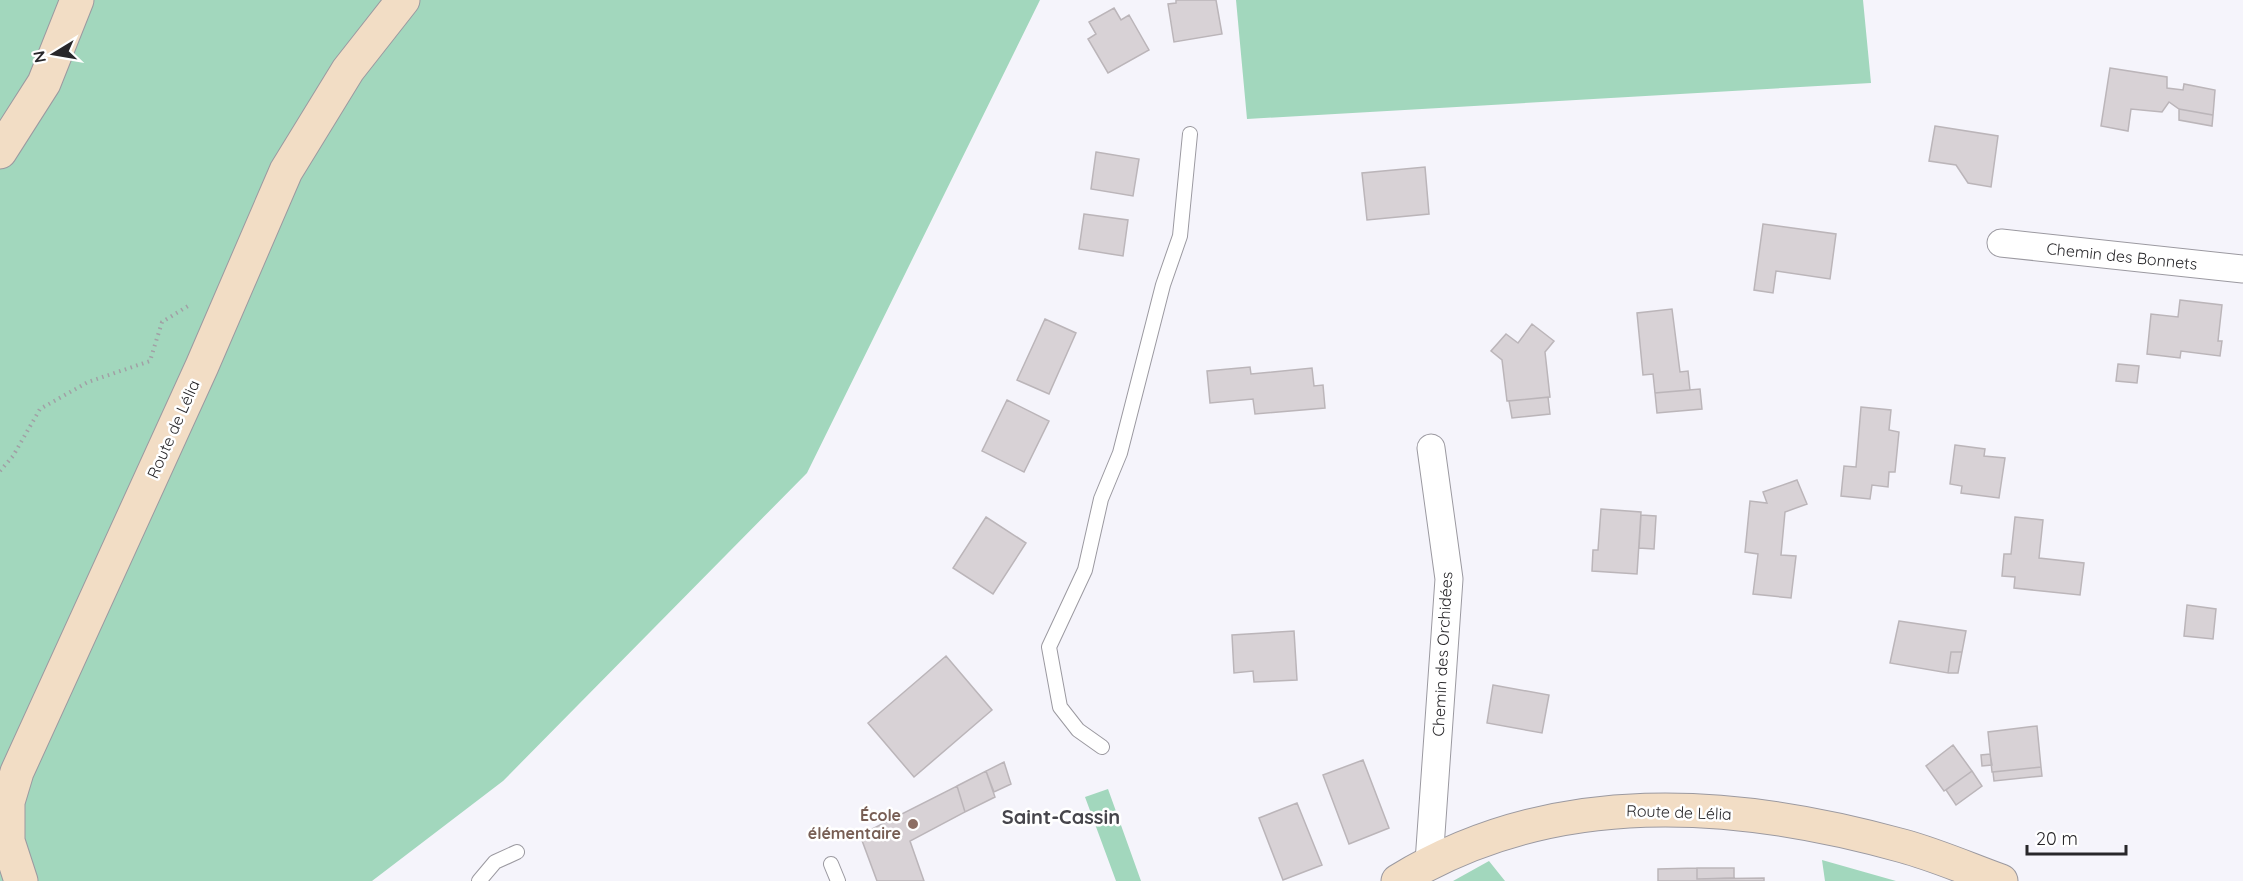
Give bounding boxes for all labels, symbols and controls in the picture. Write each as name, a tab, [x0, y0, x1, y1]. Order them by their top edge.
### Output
north arrow	[24, 24, 84, 84]
text: N	[28, 49, 50, 65]
street label: Chemin des Bonnets	[2046, 238, 2198, 274]
street label: Route de Lélia	[142, 377, 204, 481]
street label: Chemin des Orchidées	[1428, 571, 1456, 737]
street label: Route de Lélia	[1626, 800, 1732, 824]
district label: Saint-Cassin	[1002, 804, 1120, 829]
place label: École élémentaire	[808, 805, 901, 843]
marker: École élémentaire	[906, 817, 920, 831]
scale bar	[2027, 818, 2126, 856]
text: 20 m	[2036, 827, 2078, 850]

